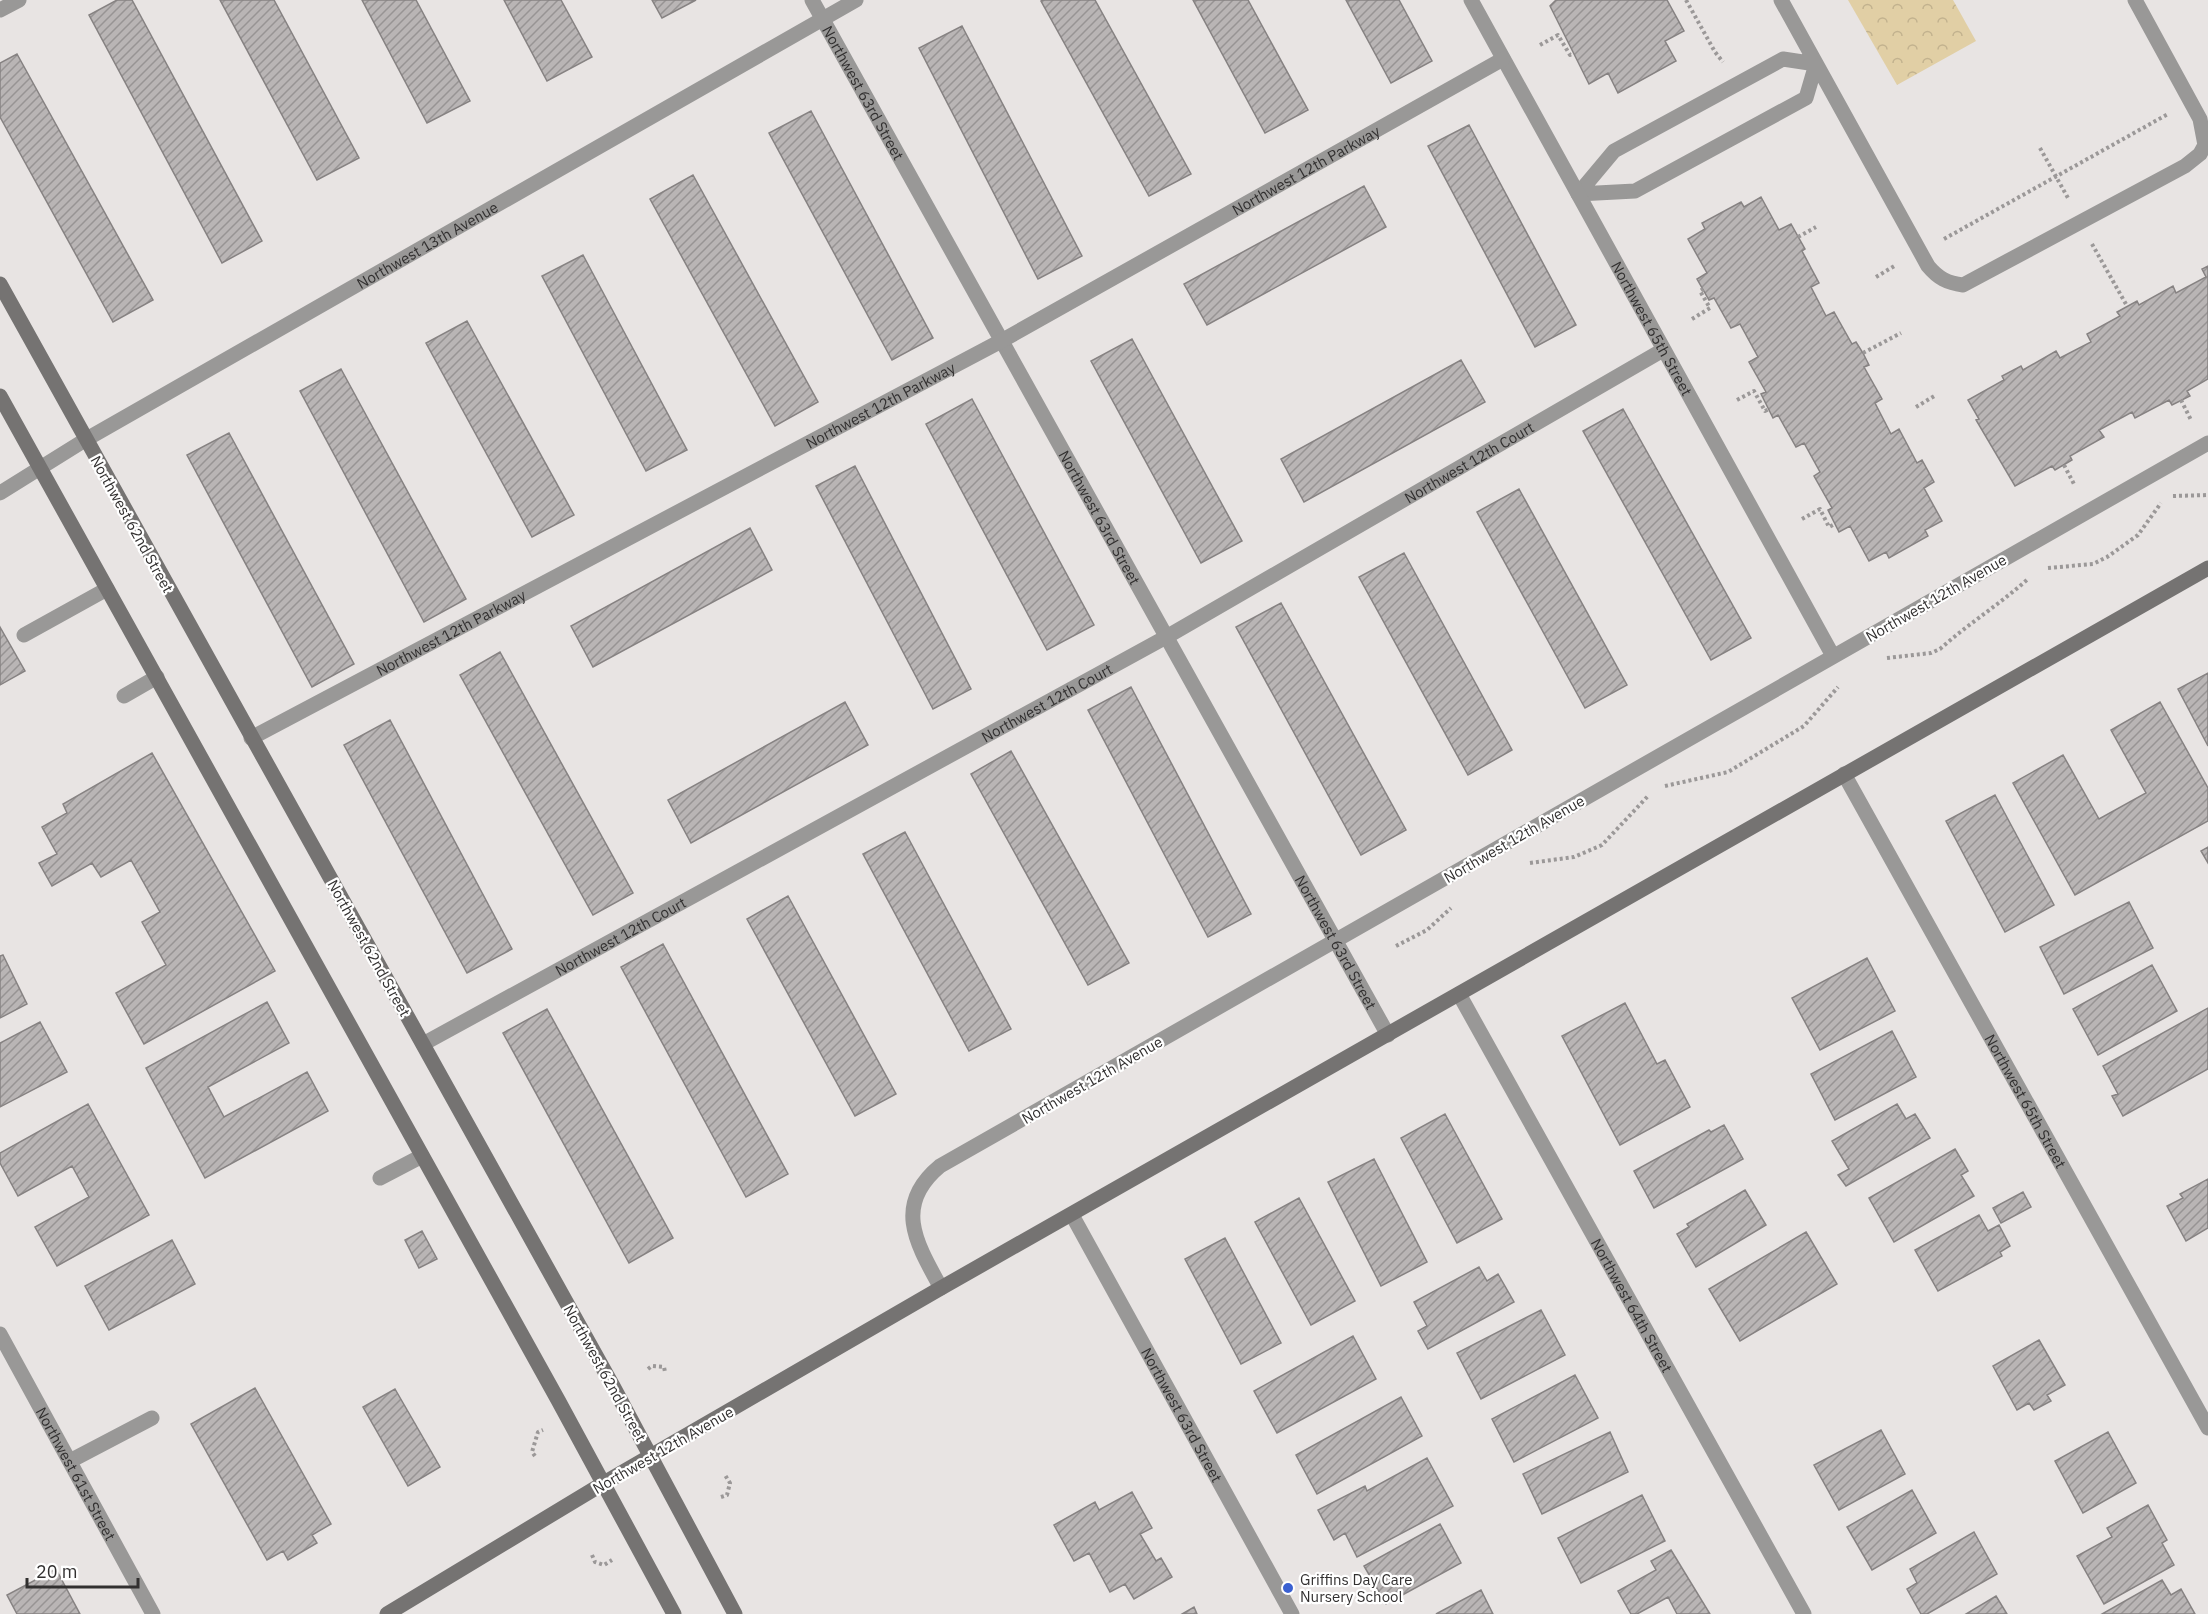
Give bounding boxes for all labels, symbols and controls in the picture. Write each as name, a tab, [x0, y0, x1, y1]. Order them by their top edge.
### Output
street label: Northwest 63rd Street	[819, 22, 909, 163]
street label: Northwest 12th Parkway	[1228, 121, 1383, 219]
street label: Northwest 13th Avenue	[353, 197, 501, 293]
street label: Northwest 65th Street	[1607, 258, 1697, 399]
street label: Northwest 12th Parkway	[802, 357, 959, 452]
street label: Northwest 12th Court	[1401, 417, 1537, 507]
street label: Northwest 63rd Street	[1055, 447, 1145, 588]
street label: Northwest 62nd Street	[86, 452, 178, 596]
street label: Northwest 12th Avenue	[1862, 550, 2010, 646]
street label: Northwest 12th Parkway	[373, 585, 529, 680]
street label: Northwest 12th Court	[978, 659, 1115, 746]
street label: Northwest 12th Avenue	[1440, 791, 1588, 887]
street label: Northwest 63rd Street	[1291, 871, 1381, 1013]
street label: Northwest 62nd Street	[323, 876, 415, 1020]
street label: Northwest 12th Court	[552, 892, 689, 979]
street label: Northwest 65th Street	[1981, 1030, 2071, 1171]
street label: Northwest 12th Avenue	[1018, 1032, 1166, 1128]
street label: Northwest 64th Street	[1587, 1235, 1677, 1375]
street label: Northwest 62nd Street	[559, 1301, 651, 1445]
street label: Northwest 63rd Street	[1137, 1344, 1227, 1485]
street label: Northwest 12th Avenue	[589, 1402, 737, 1498]
street label: Northwest 61st Street	[32, 1403, 120, 1544]
scale bar	[27, 1551, 138, 1589]
text: 20 m	[36, 1560, 78, 1583]
place label: Griffins Day Care Nursery School	[1300, 1570, 1412, 1606]
marker: Griffins Day Care Nursery School	[1281, 1581, 1295, 1595]

